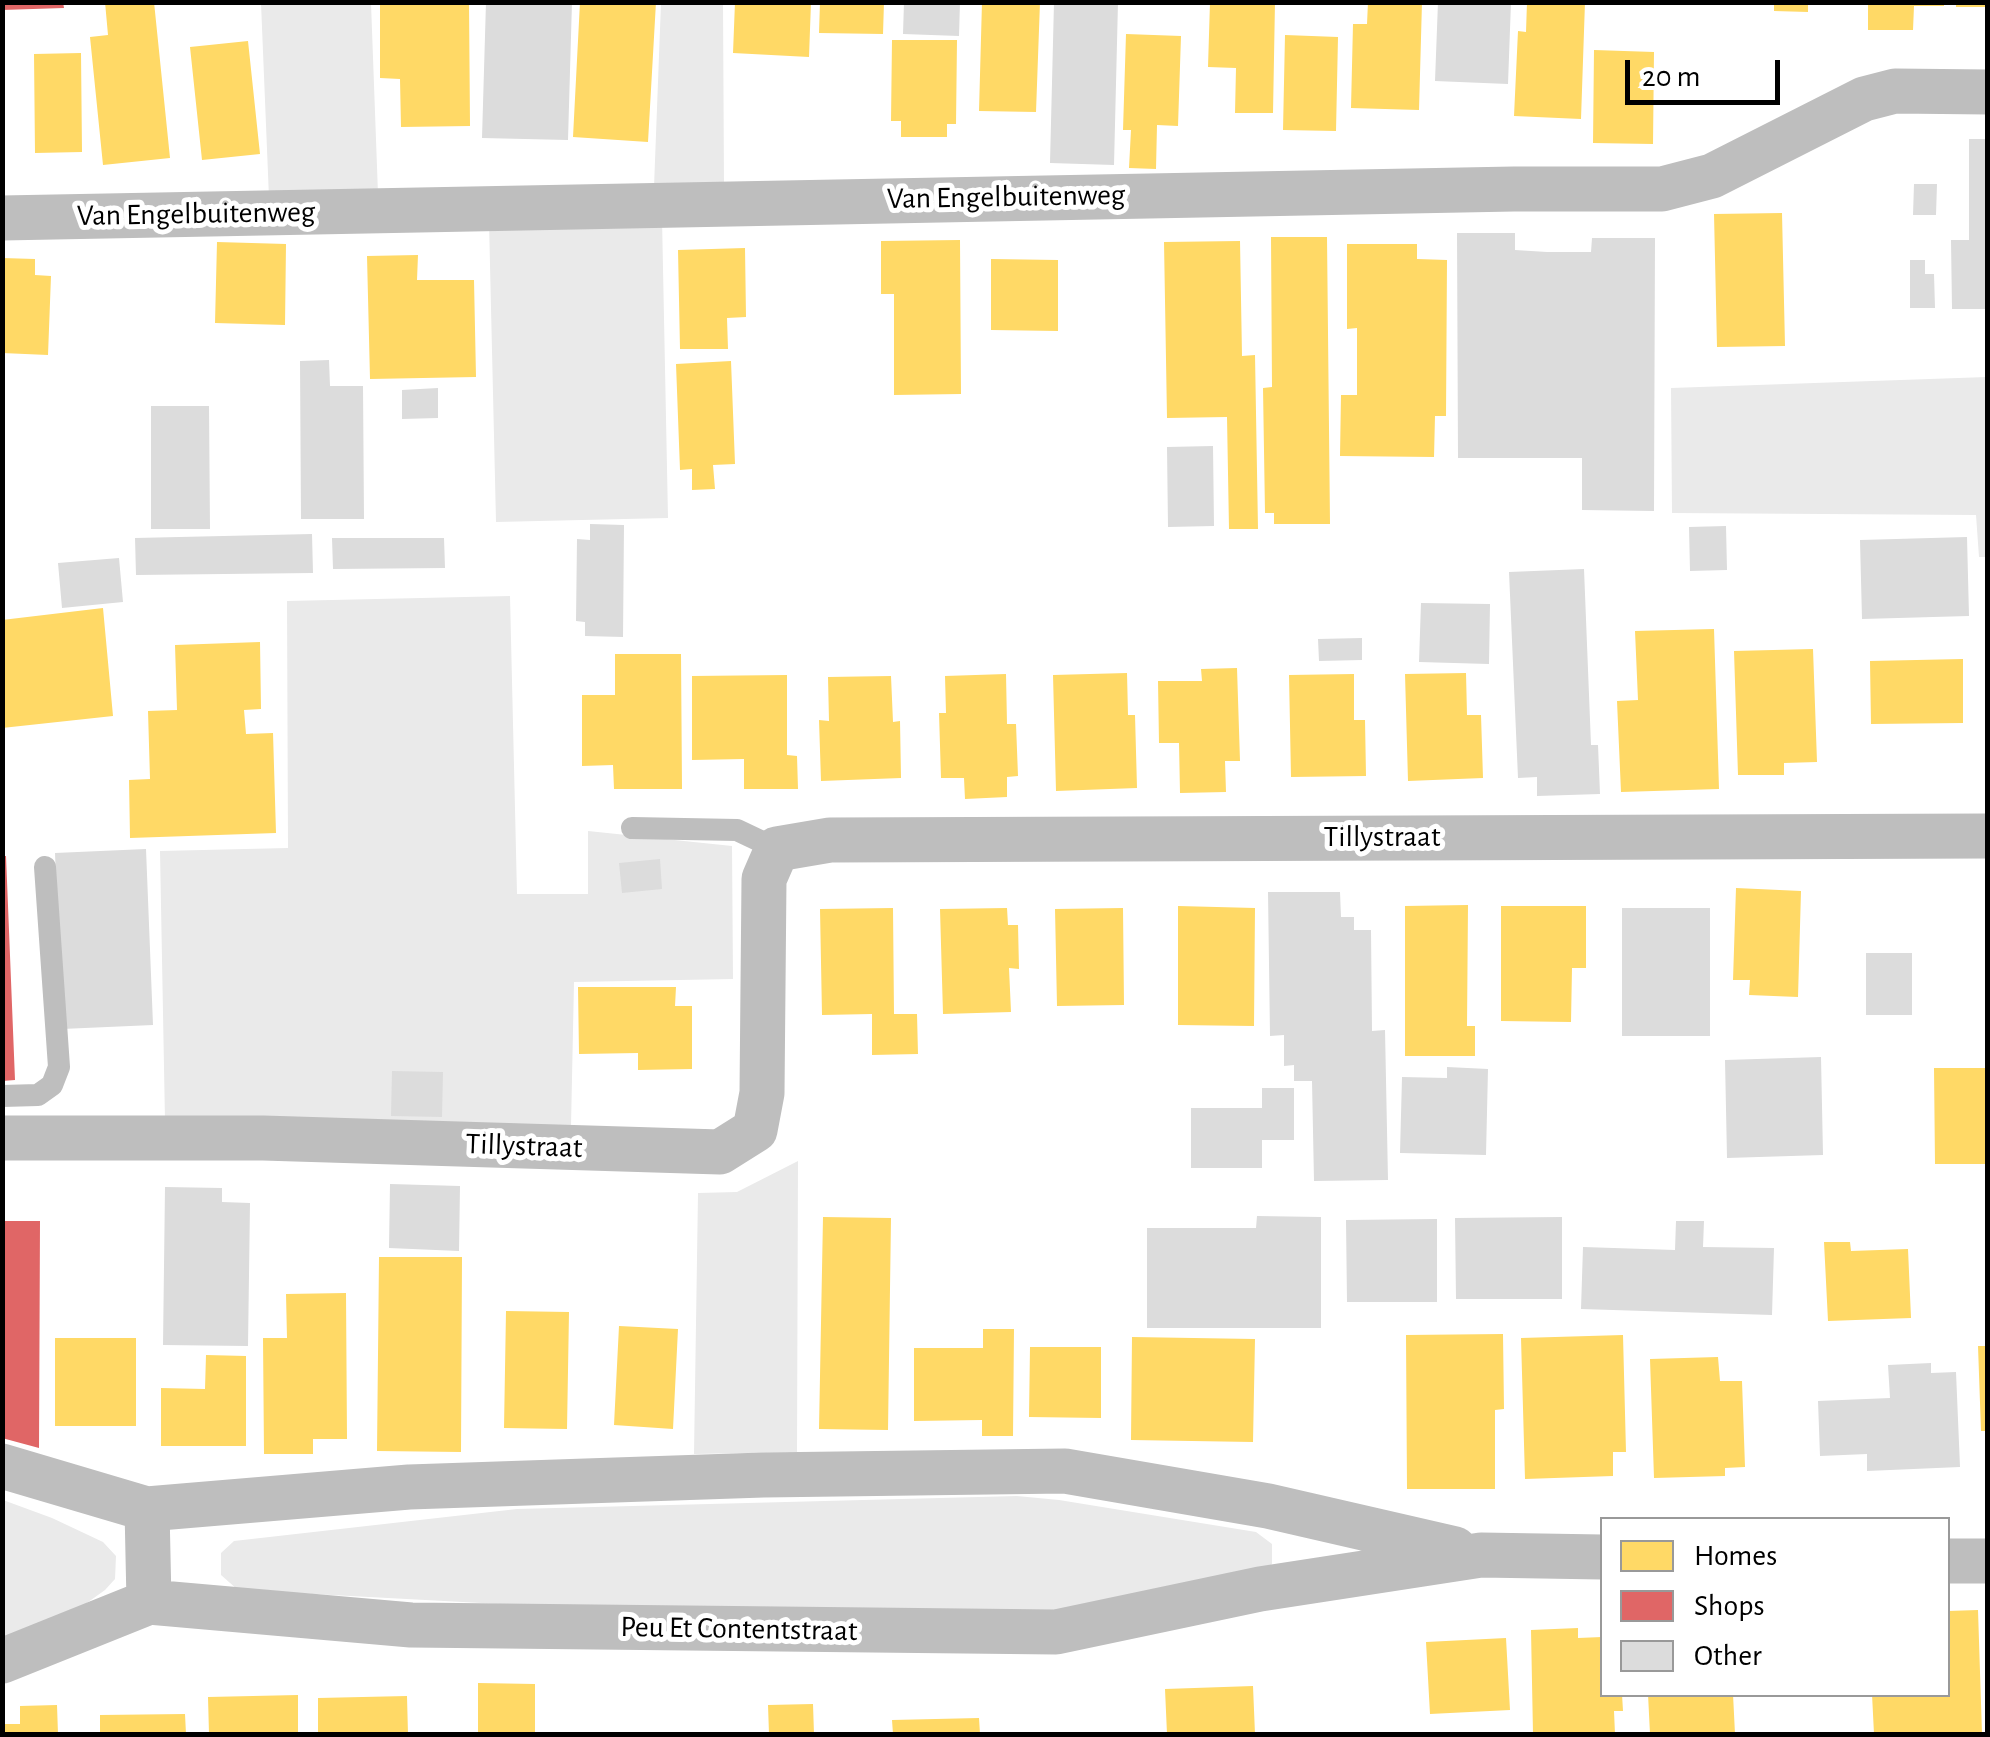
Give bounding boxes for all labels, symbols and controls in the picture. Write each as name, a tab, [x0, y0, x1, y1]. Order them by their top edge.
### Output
scale bar	[1630, 40, 1785, 102]
text: 20 m	[1642, 62, 1700, 92]
street label: Van Engelbuitenweg	[886, 177, 1126, 217]
street label: Van Engelbuitenweg	[76, 194, 316, 234]
street label: Tillystraat	[1324, 819, 1440, 855]
street label: Tillystraat	[465, 1126, 583, 1166]
legend	[1600, 1517, 1950, 1697]
text: Homes	[1694, 1541, 1777, 1571]
text: Shops	[1694, 1591, 1765, 1621]
street label: Peu Et Contentstraat	[620, 1609, 858, 1649]
text: Other	[1694, 1641, 1762, 1671]

